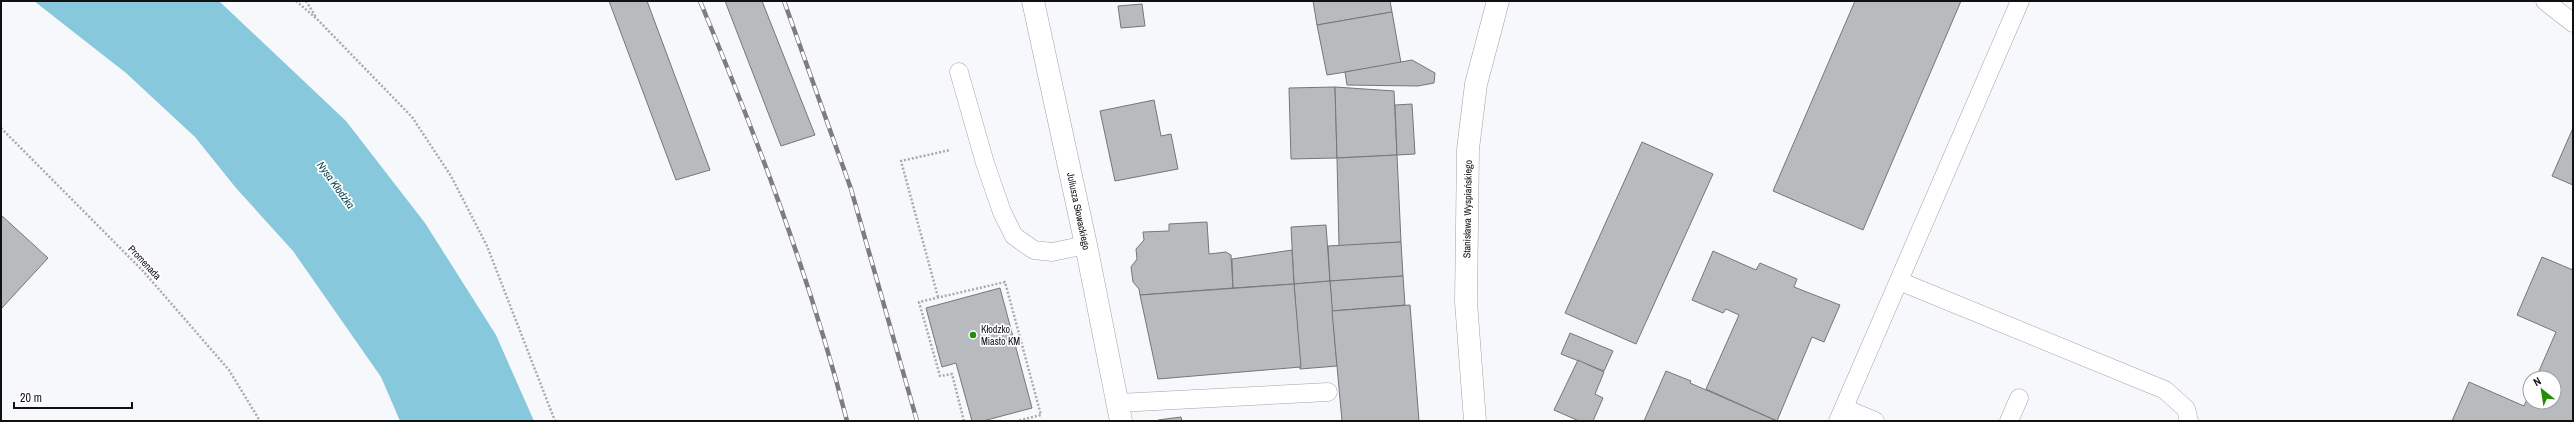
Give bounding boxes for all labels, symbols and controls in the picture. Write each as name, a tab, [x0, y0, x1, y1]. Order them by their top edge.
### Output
water label: Nysa Kłodzka	[314, 159, 358, 211]
street label: Stanisława Wyspiańskiego	[1460, 159, 1475, 258]
street label: Juliusza Słowackiego	[1064, 171, 1093, 251]
street label: Promenada	[125, 242, 164, 283]
place label: Kłodzko Miasto KM	[981, 323, 1020, 348]
marker: Kłodzko Miasto KM	[968, 330, 978, 340]
north arrow	[2522, 370, 2562, 410]
text: N	[2531, 374, 2543, 389]
scale bar	[14, 384, 132, 410]
text: 20 m	[20, 390, 42, 406]

